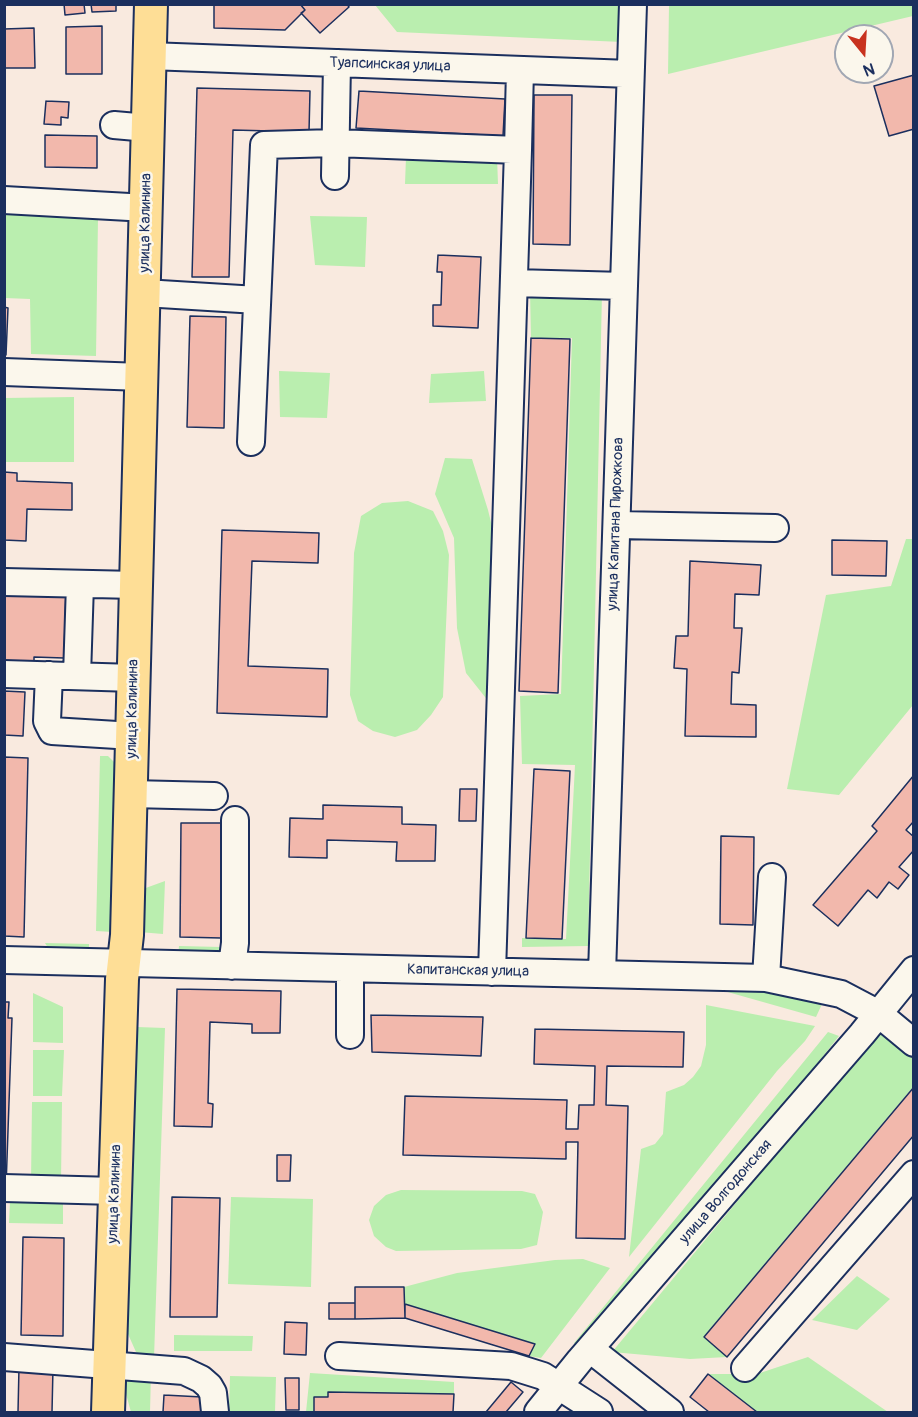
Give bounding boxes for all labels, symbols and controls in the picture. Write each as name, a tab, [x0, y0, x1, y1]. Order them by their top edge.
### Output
north arrow	[834, 24, 894, 84]
street label: Туапсинская улица	[329, 54, 451, 76]
text: N	[861, 58, 877, 80]
street label: улица Калинина	[136, 173, 156, 273]
street label: улица Капитана Пирожкова	[604, 437, 628, 611]
street label: улица Калинина	[123, 659, 143, 759]
street label: Капитанская улица	[407, 961, 529, 981]
street label: улица Волгодонская	[676, 1136, 776, 1248]
street label: улица Калинина	[104, 1144, 126, 1244]

